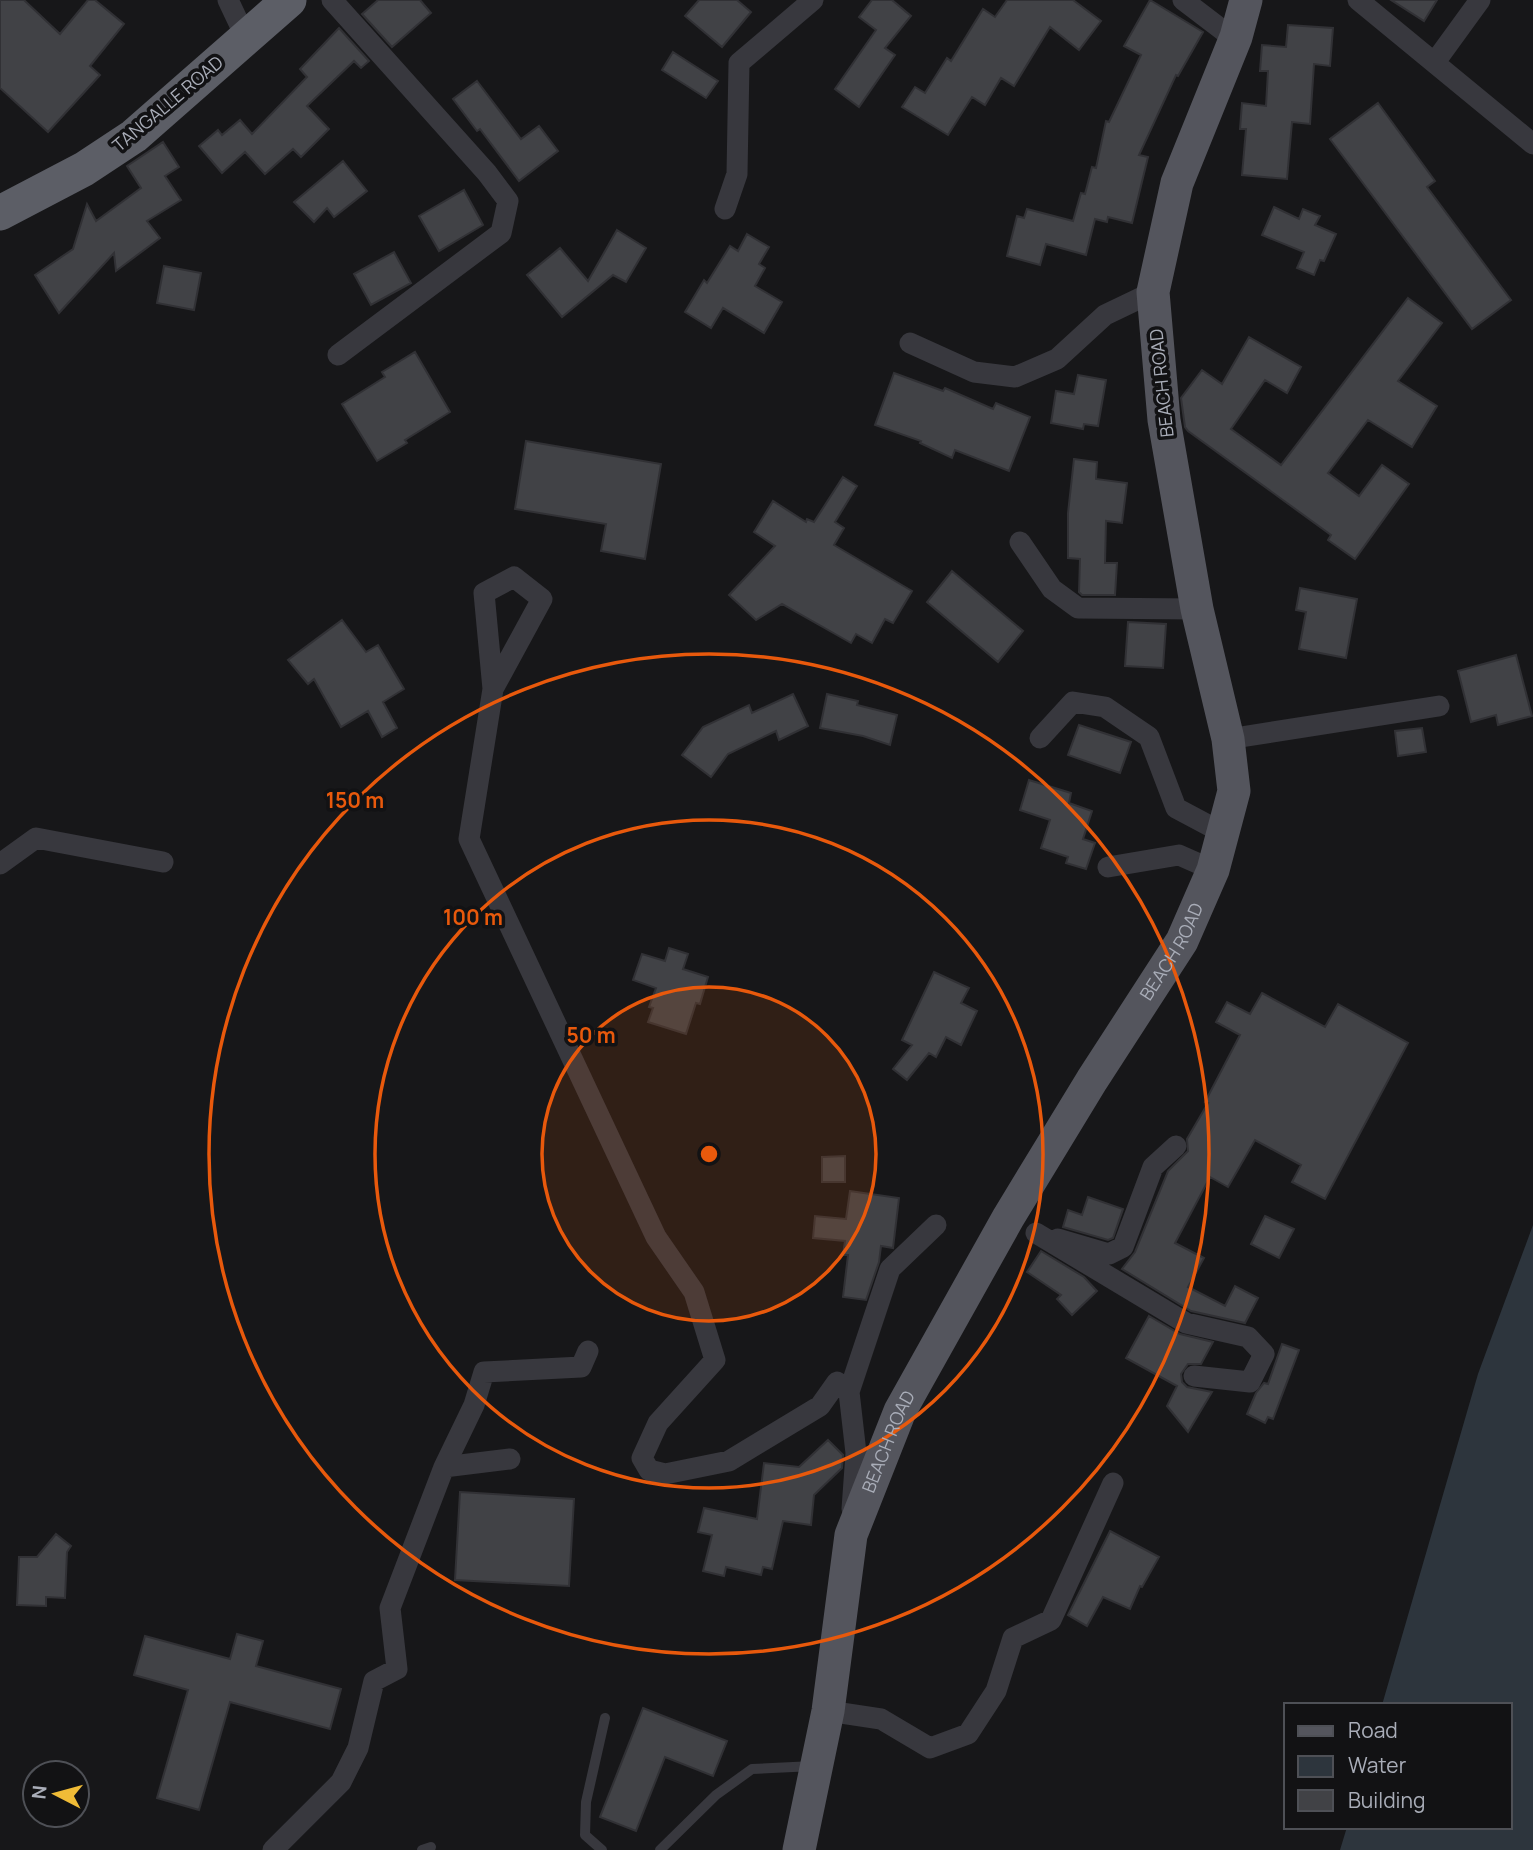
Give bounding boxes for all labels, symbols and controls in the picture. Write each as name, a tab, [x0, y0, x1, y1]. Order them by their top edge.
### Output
street label: TANGALLE ROAD	[107, 50, 228, 157]
street label: BEACH ROAD	[1143, 328, 1179, 438]
text: 150 m	[326, 786, 384, 814]
street label: BEACH ROAD	[1134, 899, 1208, 1004]
text: 100 m	[443, 903, 503, 931]
text: 50 m	[566, 1021, 616, 1049]
centre of rings	[697, 1142, 721, 1166]
street label: BEACH ROAD	[856, 1386, 920, 1496]
legend	[1284, 1703, 1512, 1829]
text: Road	[1348, 1716, 1398, 1744]
text: Water	[1348, 1751, 1407, 1779]
north arrow	[21, 1759, 91, 1829]
text: N	[25, 1784, 53, 1800]
text: Building	[1348, 1786, 1425, 1814]

